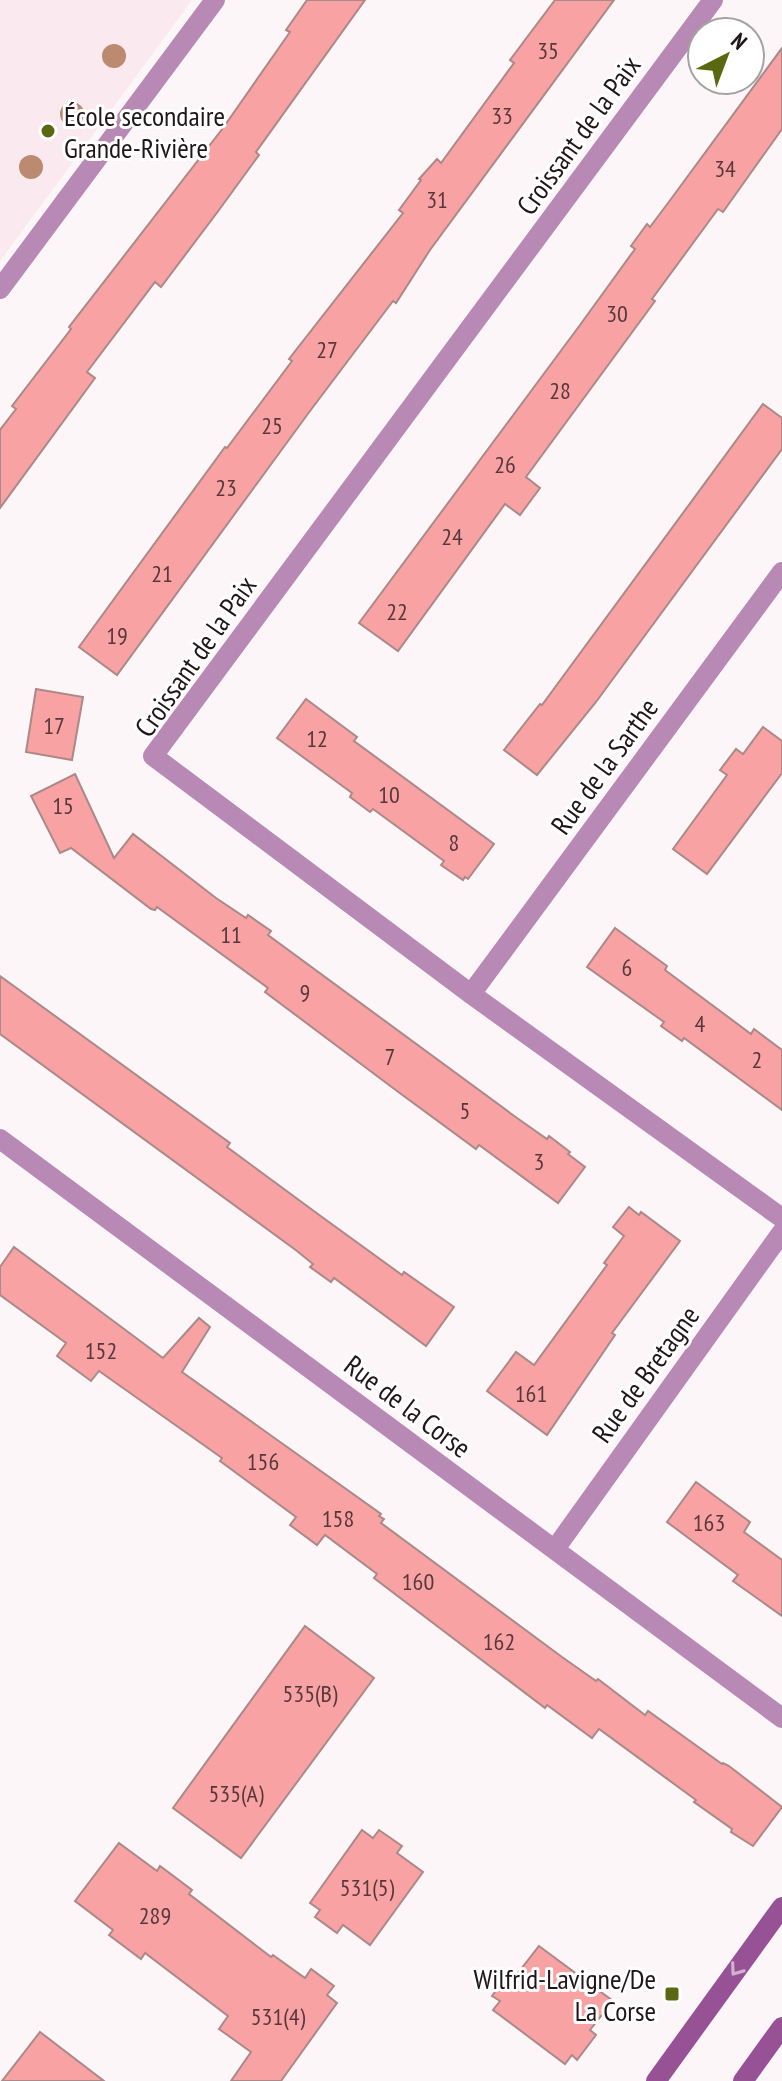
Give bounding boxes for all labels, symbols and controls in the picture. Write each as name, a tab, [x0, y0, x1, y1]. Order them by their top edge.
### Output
north arrow	[686, 16, 766, 96]
text: N	[726, 27, 753, 56]
house number: 35	[537, 35, 559, 66]
street label: Croissant de la Paix	[508, 48, 648, 222]
place label: École secondaire Grande-Rivière	[64, 97, 225, 166]
house number: 33	[491, 100, 513, 131]
marker: École secondaire Grande-Rivière	[39, 122, 57, 140]
house number: 34	[714, 153, 736, 184]
house number: 31	[426, 184, 448, 215]
house number: 30	[606, 298, 628, 329]
house number: 27	[316, 334, 338, 365]
house number: 28	[549, 375, 571, 406]
house number: 25	[261, 410, 283, 441]
house number: 26	[494, 449, 516, 480]
house number: 23	[215, 472, 237, 503]
house number: 24	[441, 521, 463, 552]
house number: 21	[151, 558, 173, 589]
street label: Croissant de la Paix	[126, 568, 264, 744]
house number: 22	[386, 596, 408, 627]
house number: 19	[106, 620, 128, 651]
street label: Rue de la Sarthe	[542, 691, 666, 841]
house number: 17	[43, 710, 65, 741]
house number: 12	[306, 723, 328, 754]
house number: 10	[378, 779, 400, 810]
house number: 15	[52, 790, 74, 821]
house number: 8	[449, 827, 459, 858]
house number: 11	[220, 919, 242, 950]
house number: 6	[622, 952, 632, 983]
house number: 9	[300, 977, 310, 1008]
house number: 4	[695, 1008, 706, 1039]
house number: 7	[385, 1041, 395, 1072]
house number: 2	[752, 1044, 762, 1075]
house number: 5	[460, 1095, 470, 1126]
house number: 3	[534, 1146, 544, 1177]
street label: Rue de Bretagne	[583, 1298, 707, 1450]
house number: 152	[85, 1335, 117, 1366]
street label: Rue de la Corse	[337, 1346, 479, 1466]
house number: 161	[515, 1378, 547, 1409]
house number: 156	[247, 1446, 279, 1477]
house number: 158	[322, 1503, 354, 1534]
house number: 163	[693, 1507, 725, 1538]
house number: 160	[402, 1566, 434, 1597]
house number: 162	[483, 1626, 515, 1657]
house number: 535(B)	[283, 1678, 338, 1709]
house number: 535(A)	[209, 1778, 264, 1809]
house number: 531(5)	[340, 1872, 395, 1903]
house number: 289	[139, 1900, 171, 1931]
place label: Wilfrid-Lavigne/De La Corse	[474, 1960, 656, 2029]
one-way arrow	[731, 1961, 746, 1976]
marker: Wilfrid-Lavigne/De La Corse	[663, 1985, 681, 2003]
house number: 531(4)	[251, 2001, 306, 2032]

